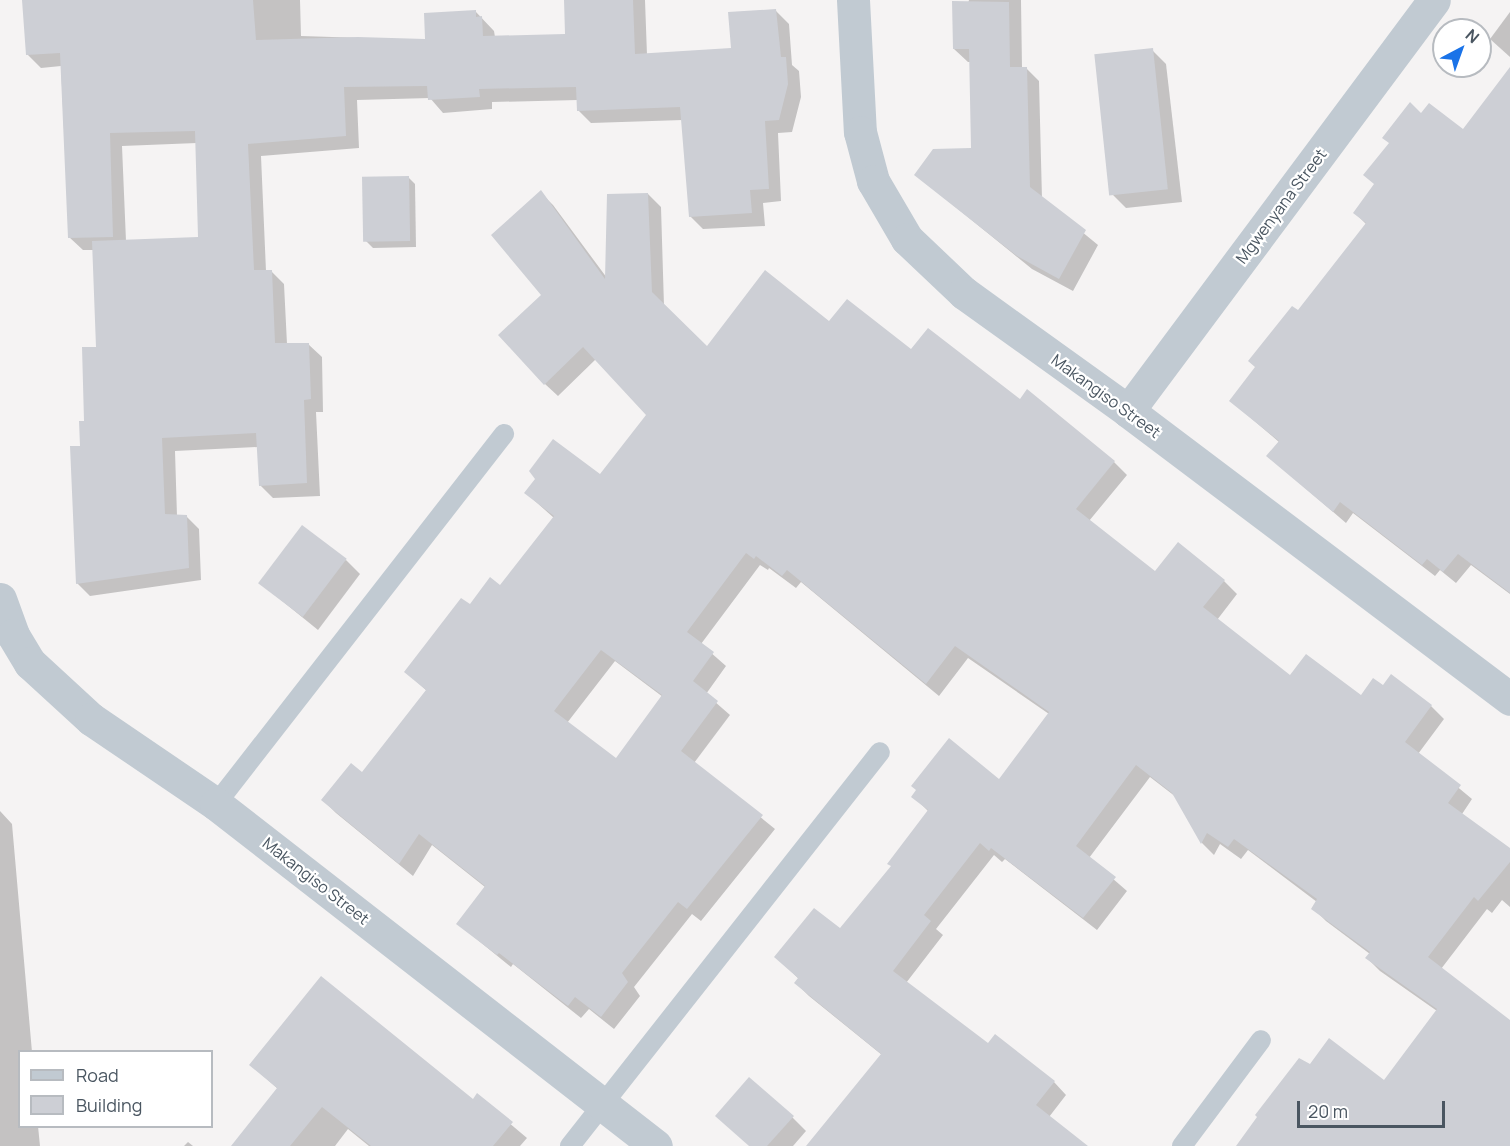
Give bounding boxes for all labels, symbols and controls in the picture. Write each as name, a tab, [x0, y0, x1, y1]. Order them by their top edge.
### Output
north arrow	[1432, 18, 1492, 78]
text: N	[1461, 24, 1484, 48]
street label: Mgwenyana Street	[1232, 145, 1330, 267]
street label: Makangiso Street	[1048, 350, 1164, 442]
street label: Makangiso Street	[259, 833, 373, 929]
legend	[18, 1050, 213, 1128]
text: Road	[76, 1063, 119, 1087]
scale bar	[1300, 1089, 1448, 1127]
text: Building	[76, 1093, 142, 1117]
text: 20 m	[1308, 1099, 1348, 1123]

